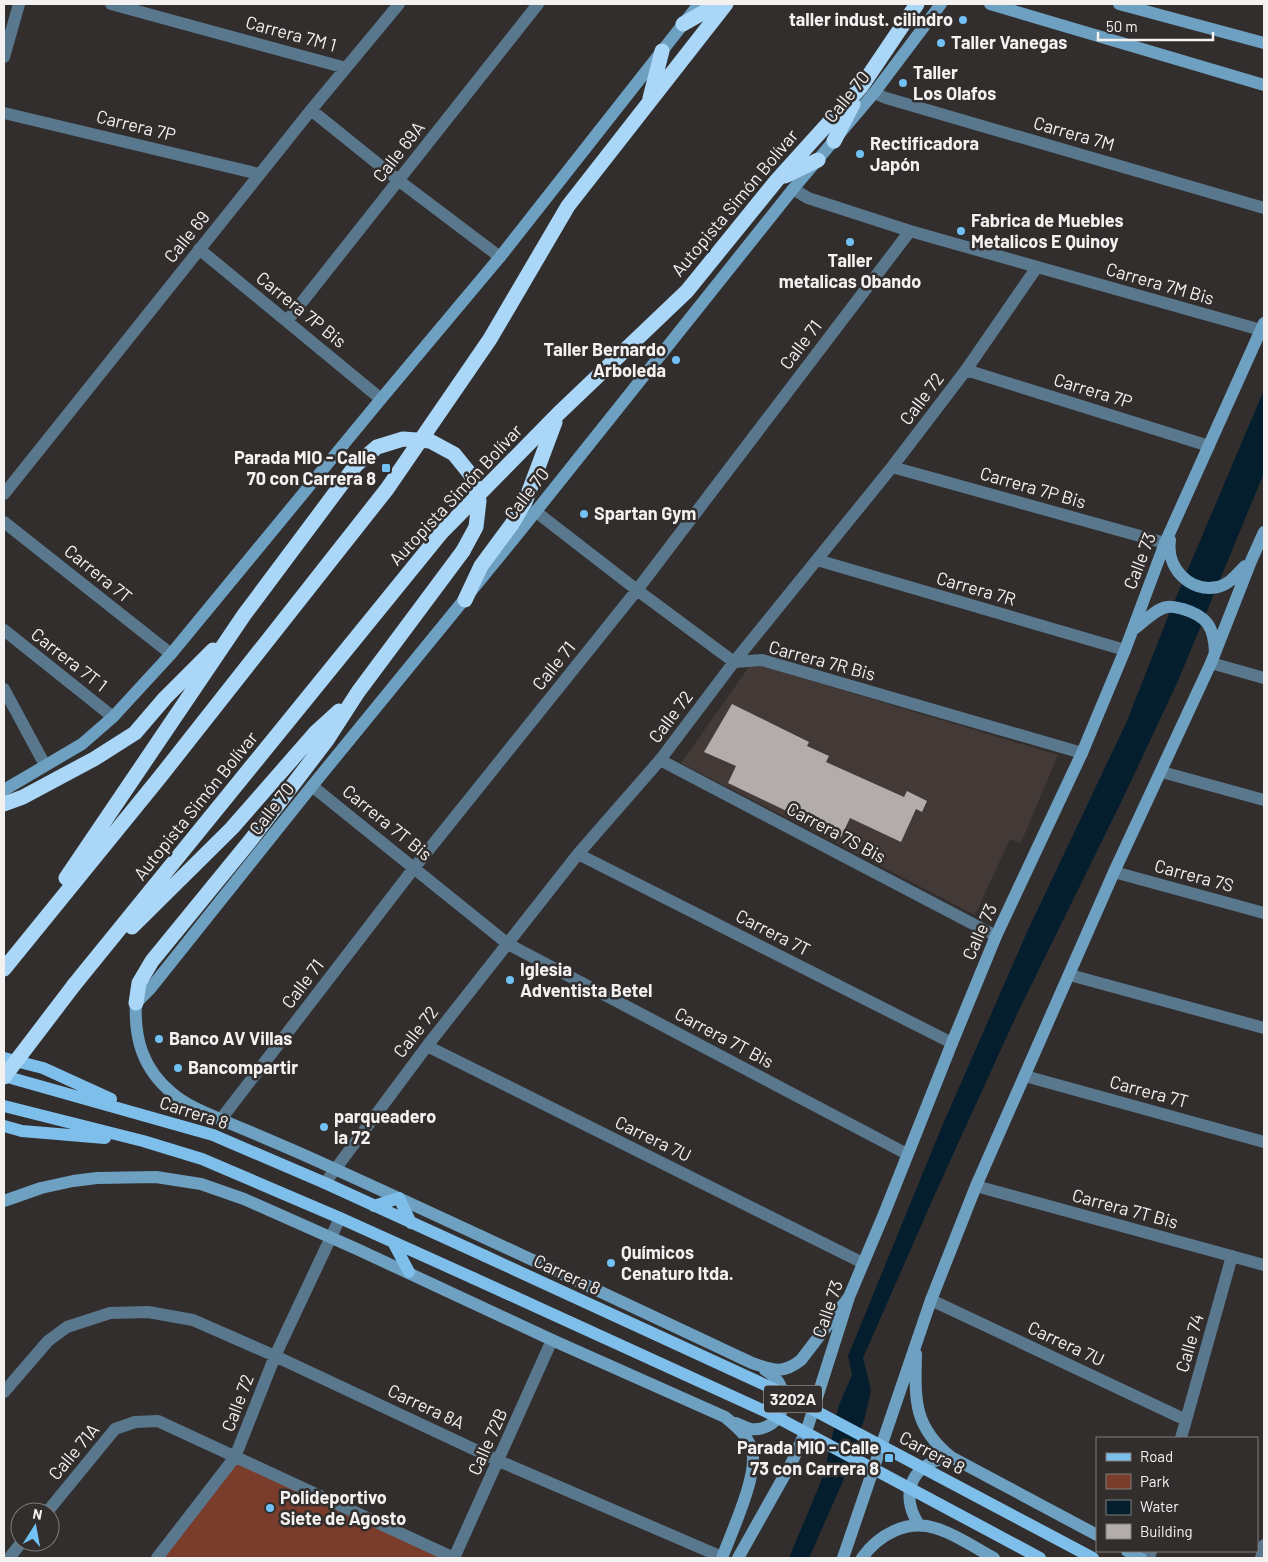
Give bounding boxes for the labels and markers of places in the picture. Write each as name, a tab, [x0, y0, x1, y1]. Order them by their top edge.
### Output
place label: taller indust. cilindro	[789, 8, 953, 30]
marker: taller indust. cilindro	[957, 14, 969, 26]
place label: Taller Vanegas	[951, 31, 1067, 53]
marker: Taller Vanegas	[935, 37, 947, 49]
place label: Taller Los Olafos	[913, 61, 996, 104]
marker: Taller Los Olafos	[897, 77, 909, 89]
place label: Rectificadora Japón	[870, 132, 979, 175]
marker: Rectificadora Japón	[854, 148, 866, 160]
place label: Fabrica de Muebles Metalicos E Quinoy	[971, 209, 1124, 252]
marker: Fabrica de Muebles Metalicos E Quinoy	[955, 225, 967, 237]
marker: Taller metalicas Obando	[844, 236, 856, 248]
place label: Taller metalicas Obando	[779, 249, 921, 292]
place label: Taller Bernardo Arboleda	[543, 338, 666, 381]
marker: Taller Bernardo Arboleda	[670, 354, 682, 366]
place label: Parada MIO - Calle 70 con Carrera 8	[234, 446, 376, 489]
marker: Parada MIO - Calle 70 con Carrera 8	[380, 462, 392, 474]
place label: Spartan Gym	[594, 502, 696, 524]
marker: Spartan Gym	[578, 508, 590, 520]
place label: Iglesia Adventista Betel	[520, 958, 653, 1001]
marker: Iglesia Adventista Betel	[504, 974, 516, 986]
place label: Banco AV Villas	[169, 1027, 292, 1049]
marker: Banco AV Villas	[153, 1033, 165, 1045]
place label: Bancompartir	[188, 1056, 298, 1078]
marker: Bancompartir	[172, 1062, 184, 1074]
place label: parqueadero la 72	[334, 1105, 436, 1148]
marker: parqueadero la 72	[318, 1121, 330, 1133]
place label: Químicos Cenaturo ltda.	[621, 1241, 734, 1284]
marker: Químicos Cenaturo ltda.	[605, 1257, 617, 1269]
place label: Parada MIO - Calle 73 con Carrera 8	[737, 1436, 879, 1479]
marker: Parada MIO - Calle 73 con Carrera 8	[883, 1452, 895, 1464]
place label: Polideportivo Siete de Agosto	[280, 1486, 406, 1529]
marker: Polideportivo Siete de Agosto	[264, 1502, 276, 1514]

